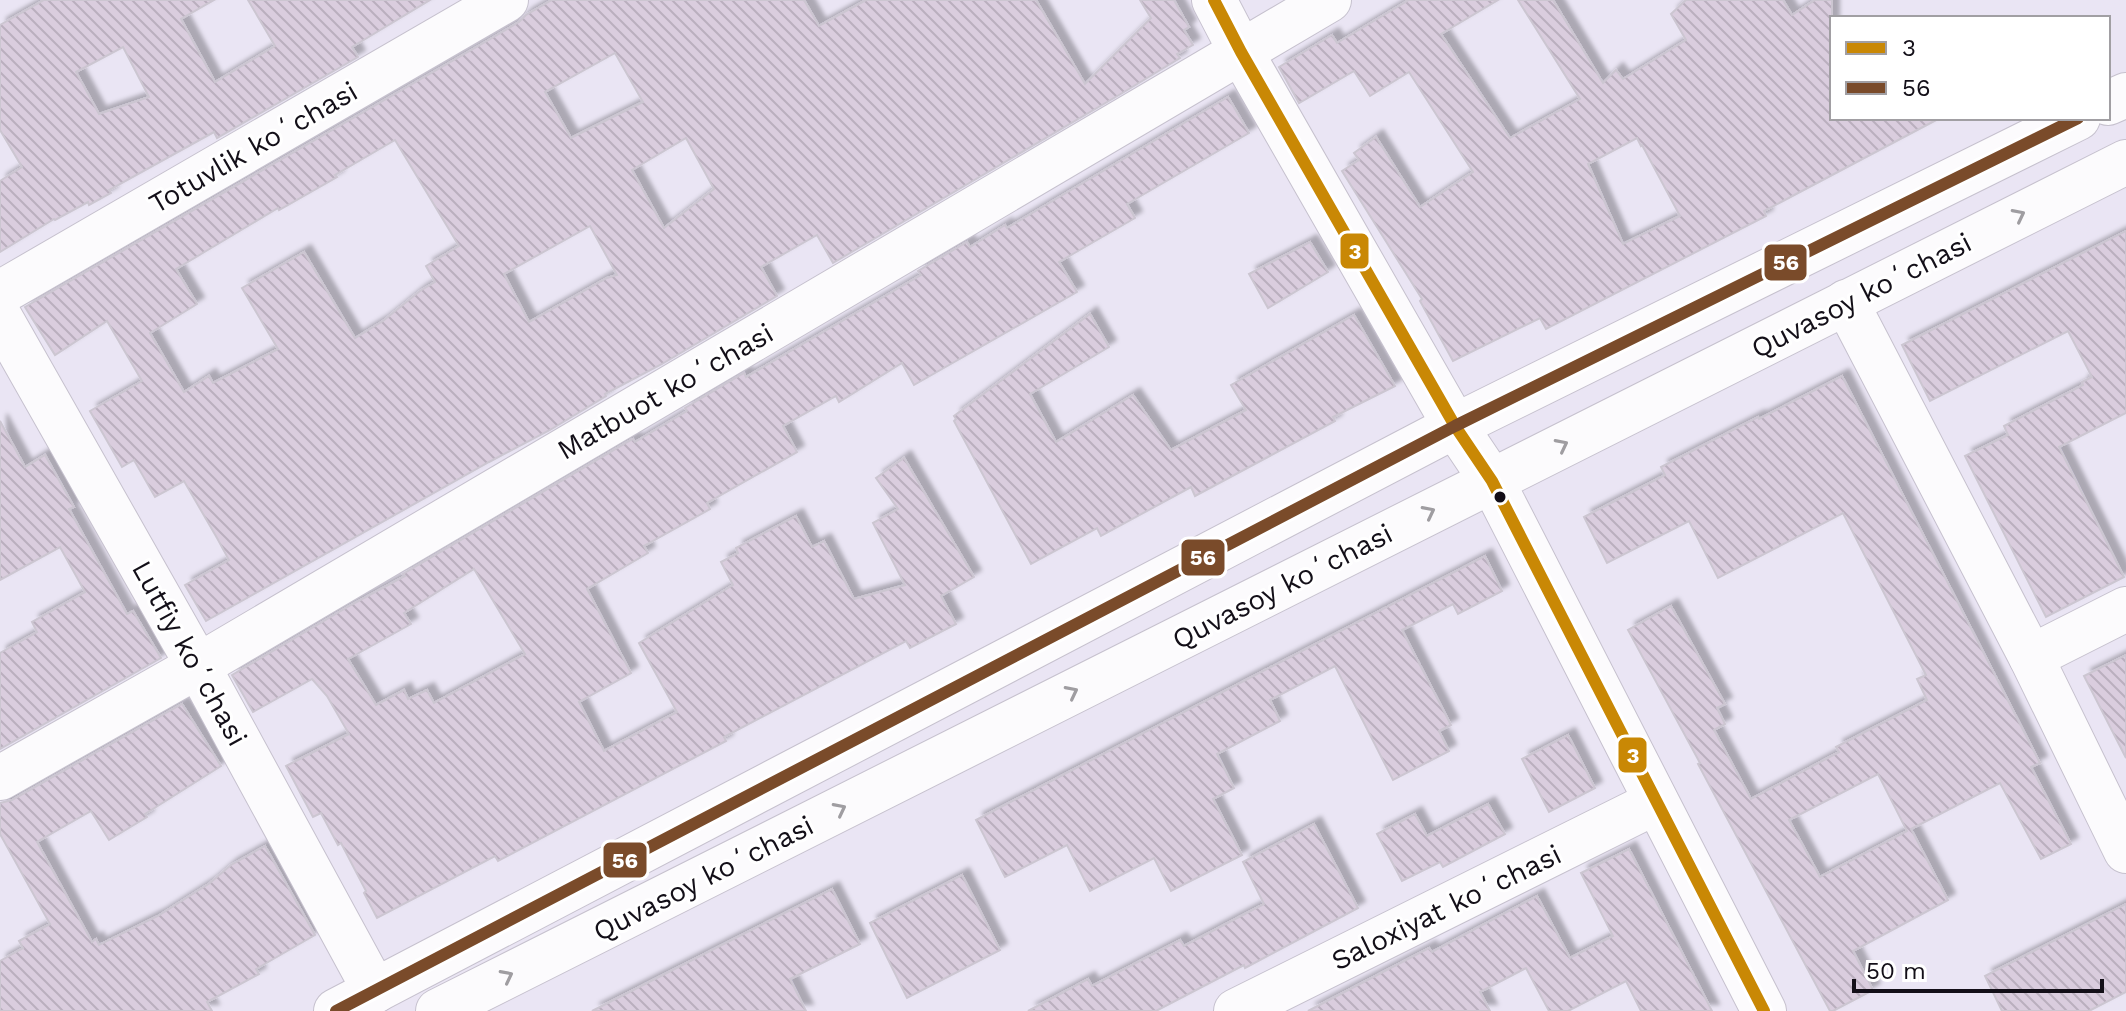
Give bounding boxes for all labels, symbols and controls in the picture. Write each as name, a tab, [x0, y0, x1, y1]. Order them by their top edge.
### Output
legend	[1830, 16, 2110, 120]
text: 3	[1902, 34, 1916, 62]
street label: Totuvlik koʻchasi	[143, 74, 363, 220]
text: 56	[1902, 74, 1931, 102]
one-way arrow	[2011, 210, 2026, 225]
street label: Quvasoy koʻchasi	[1746, 226, 1977, 365]
line badge: 3	[1339, 232, 1370, 270]
text: 3	[1348, 239, 1362, 264]
line badge: 56	[1763, 243, 1808, 282]
text: 56	[1773, 250, 1799, 275]
street label: Matbuot koʻchasi	[552, 316, 779, 467]
one-way arrow	[1553, 440, 1568, 455]
unlabelled marker	[1492, 489, 1508, 505]
one-way arrow	[1421, 507, 1436, 522]
street label: Quvasoy koʻchasi	[1167, 517, 1398, 656]
line badge: 56	[1180, 538, 1226, 577]
text: 56	[1190, 545, 1216, 570]
street label: Lutfiy koʻchasi	[125, 555, 254, 752]
one-way arrow	[1063, 686, 1078, 702]
line badge: 3	[1617, 736, 1648, 774]
text: 3	[1626, 743, 1640, 768]
one-way arrow	[831, 803, 846, 819]
street label: Quvasoy koʻchasi	[588, 809, 819, 948]
street label: Saloxiyat koʻchasi	[1326, 838, 1566, 977]
line badge: 56	[602, 841, 648, 879]
text: 56	[612, 848, 638, 873]
scale bar	[1854, 943, 2102, 993]
text: 50 m	[1866, 957, 1926, 985]
one-way arrow	[499, 970, 514, 986]

